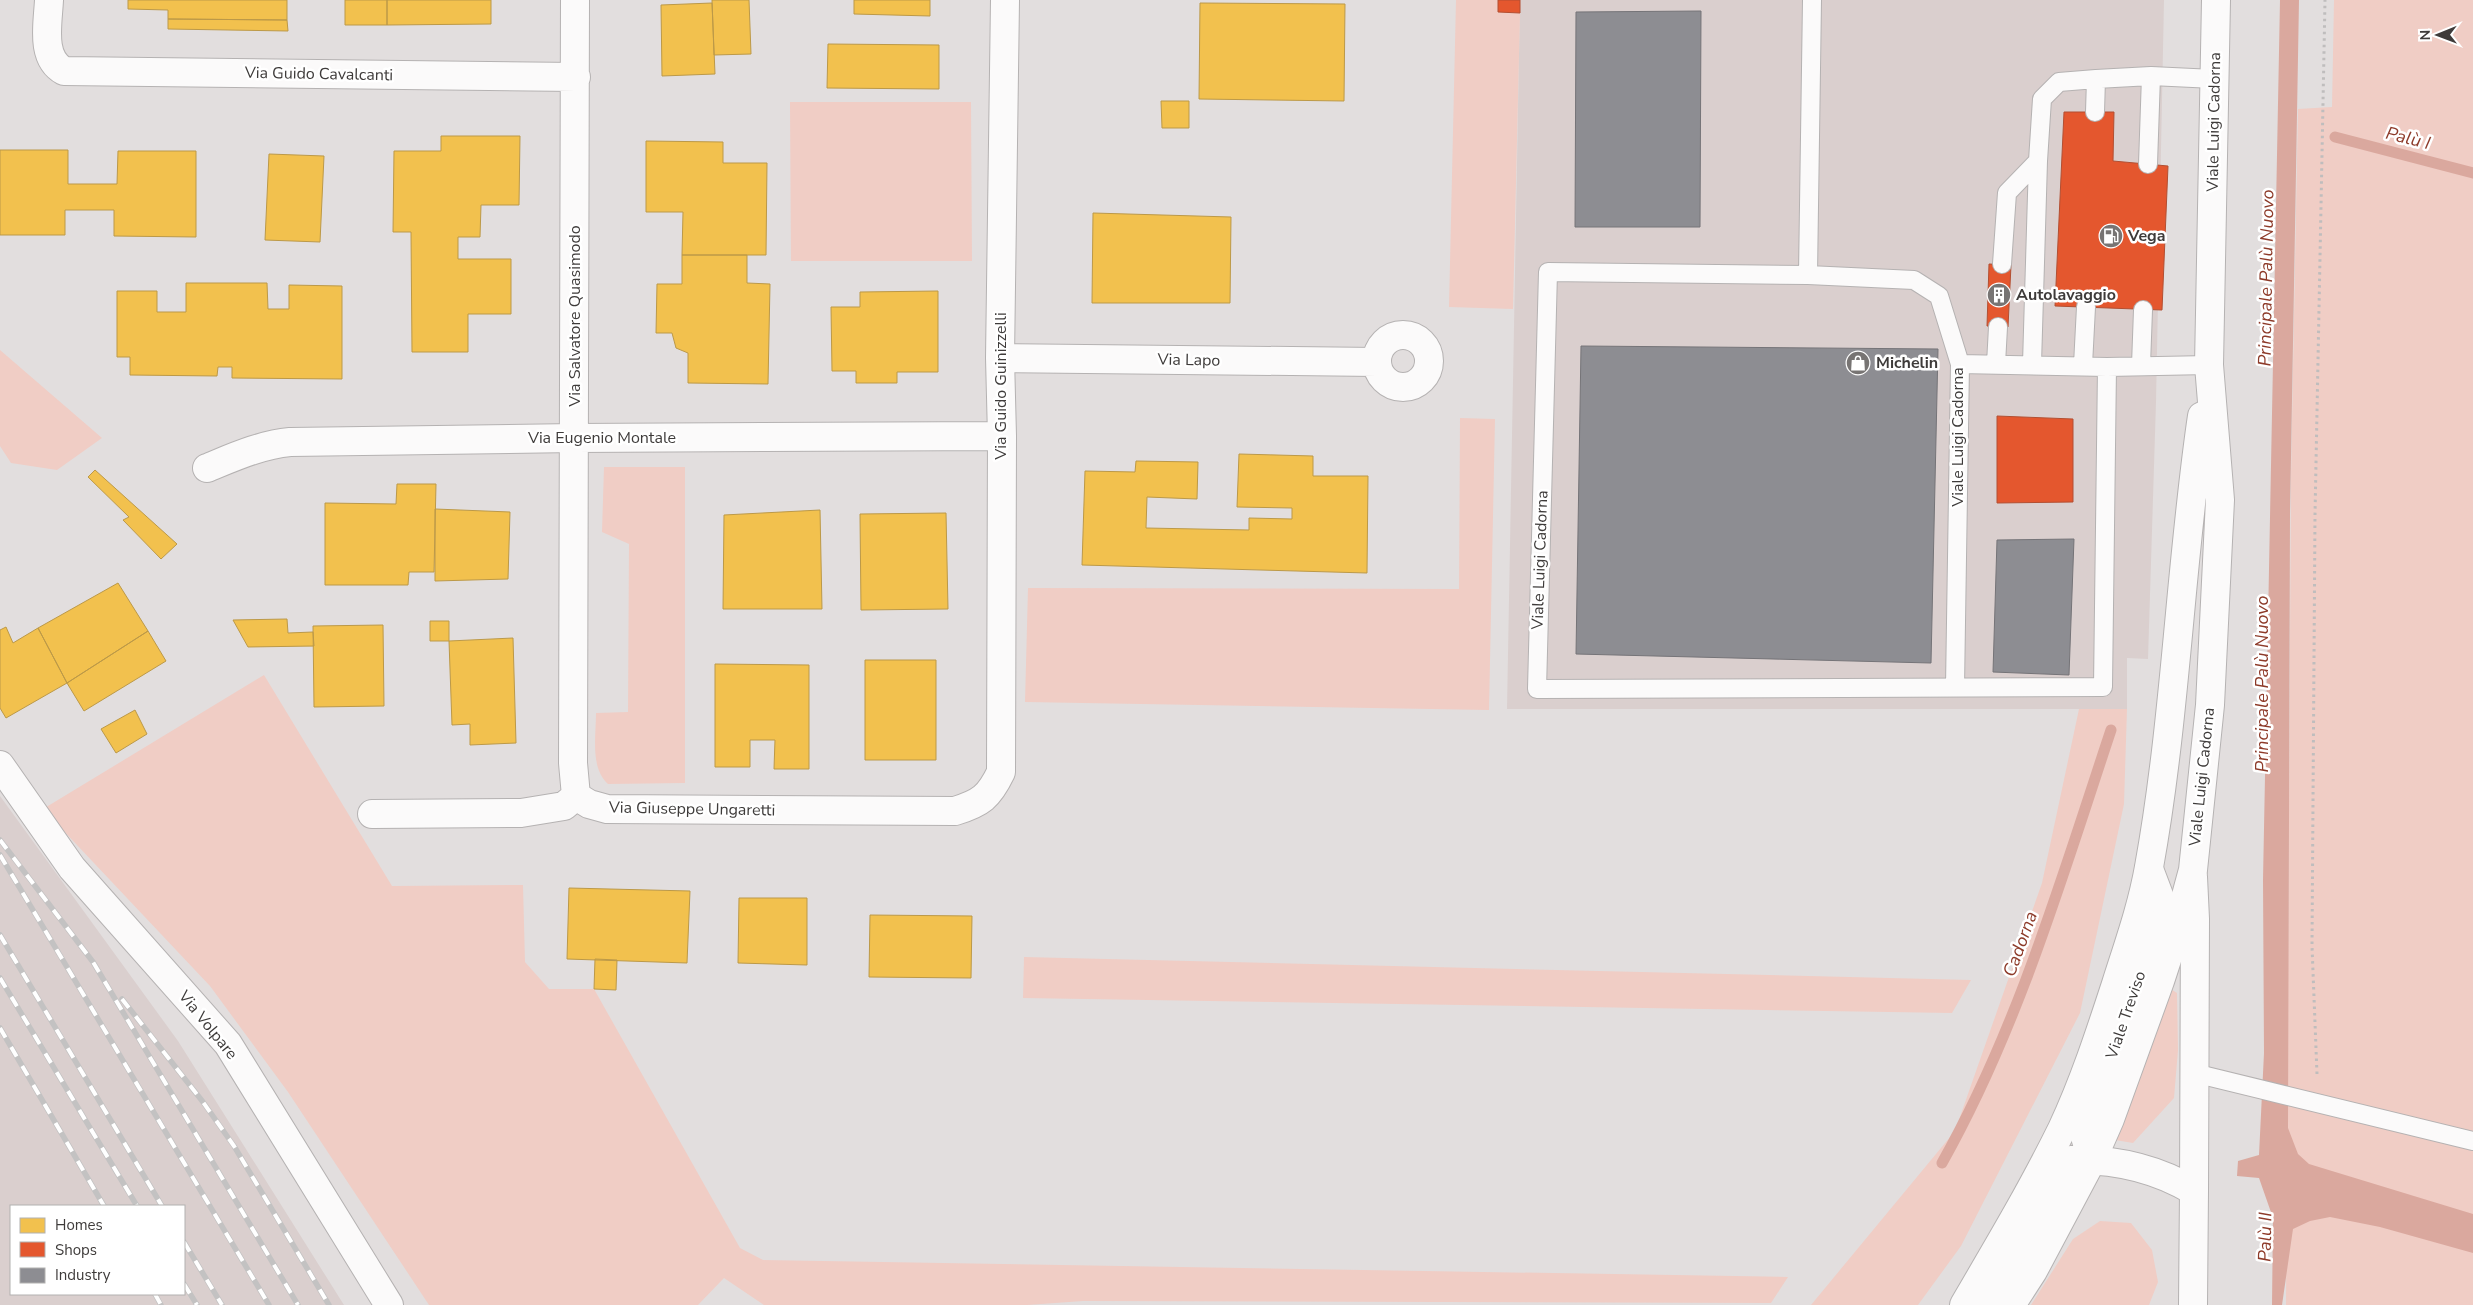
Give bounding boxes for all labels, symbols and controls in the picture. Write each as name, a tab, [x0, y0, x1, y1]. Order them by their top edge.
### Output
north arrow	[2413, 10, 2463, 60]
text: N	[2416, 30, 2435, 41]
street label: Viale Luigi Cadorna	[2202, 52, 2226, 193]
street label: Via Guido Cavalcanti	[244, 62, 393, 86]
water label: Palù I	[2383, 121, 2433, 155]
water label: Principale Palù Nuovo	[2252, 189, 2280, 367]
fuel station icon: Vega	[2098, 223, 2124, 249]
street label: Via Salvatore Quasimodo	[564, 225, 586, 408]
place label: Vega	[2127, 225, 2166, 247]
building icon: Autolavaggio	[1986, 282, 2012, 308]
place label: Autolavaggio	[2016, 284, 2116, 306]
street label: Via Guido Guinizzelli	[990, 312, 1012, 461]
street label: Via Lapo	[1156, 348, 1221, 372]
shop icon: Michelin	[1845, 350, 1871, 376]
place label: Michelin	[1876, 352, 1938, 374]
street label: Viale Luigi Cadorna	[1947, 367, 1969, 508]
street label: Via Eugenio Montale	[527, 427, 676, 449]
street label: Viale Luigi Cadorna	[1527, 490, 1553, 631]
water label: Principale Palù Nuovo	[2250, 595, 2274, 773]
street label: Viale Luigi Cadorna	[2184, 707, 2220, 848]
street label: Via Giuseppe Ungaretti	[608, 797, 775, 821]
water label: Cadorna	[1997, 908, 2043, 980]
street label: Viale Treviso	[2100, 968, 2151, 1063]
street label: Via Volpare	[173, 985, 243, 1064]
legend	[10, 1205, 185, 1295]
water label: Palù II	[2253, 1212, 2277, 1262]
text: Homes	[55, 1215, 103, 1235]
text: Shops	[55, 1240, 97, 1260]
text: Industry	[55, 1265, 111, 1285]

